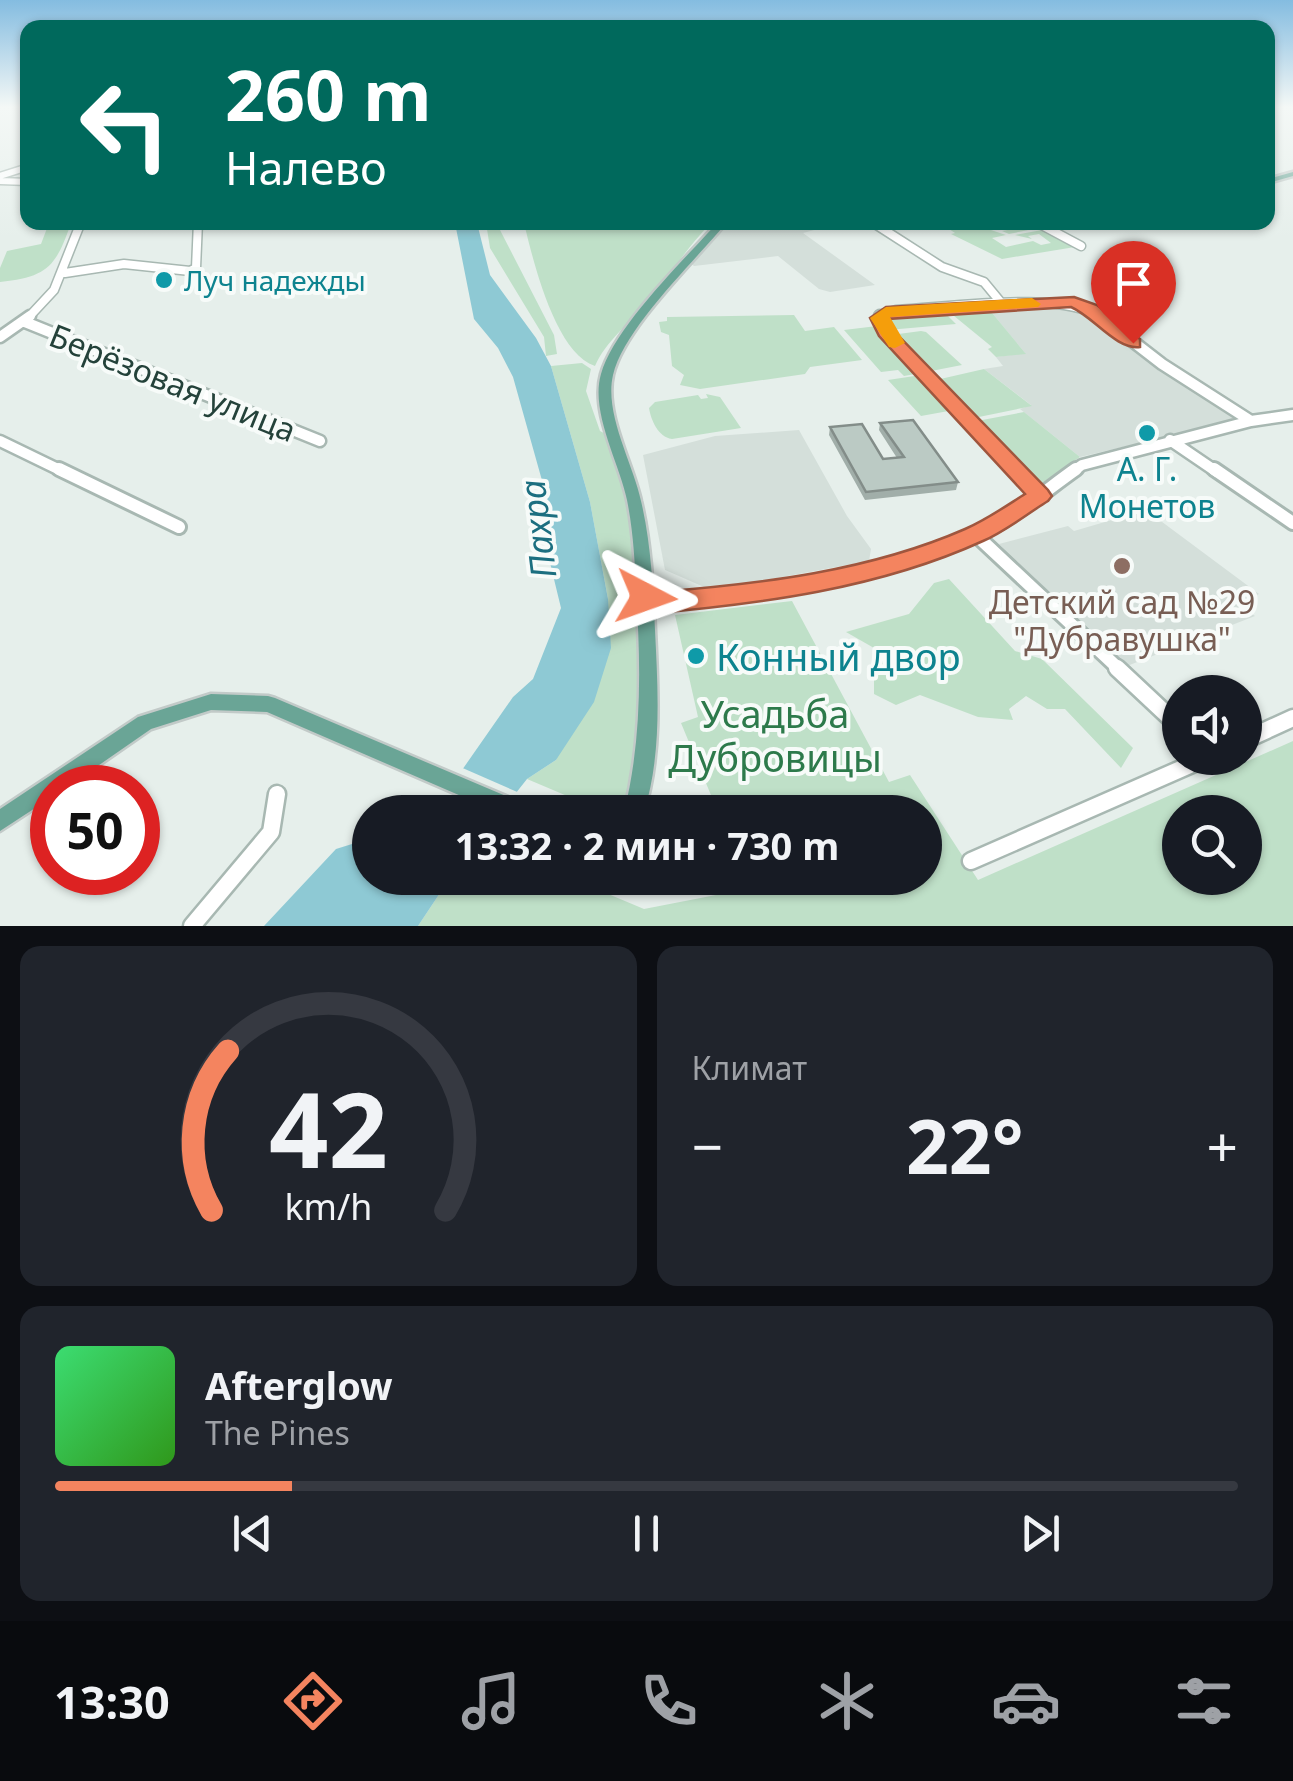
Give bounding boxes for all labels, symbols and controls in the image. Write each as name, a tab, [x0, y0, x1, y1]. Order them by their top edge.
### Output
text: 260 m	[225, 46, 432, 142]
icon: left	[60, 60, 190, 190]
text: Налево	[225, 137, 387, 198]
pin	[1091, 241, 1176, 344]
icon: arrive	[1106, 256, 1161, 311]
place label: Луч надежды	[184, 261, 366, 299]
marker: Луч надежды	[153, 269, 175, 291]
street label: Берёзовая улица	[43, 313, 303, 451]
marker: А. Г. Монетов	[1136, 422, 1158, 444]
place label: А. Г. Монетов	[1079, 447, 1215, 527]
water label: Пахра	[508, 477, 566, 581]
position arrow	[594, 545, 698, 649]
marker: Детский сад №29 "Дубравушка"	[1111, 555, 1133, 577]
place label: Детский сад №29 "Дубравушка"	[989, 580, 1255, 660]
place label: Конный двор	[716, 630, 961, 682]
marker: Конный двор	[685, 645, 707, 667]
map controls	[1162, 675, 1262, 895]
button: sound	[1162, 675, 1262, 775]
park label: Усадьба Дубровицы	[668, 687, 882, 783]
speed limit sign: 50	[30, 765, 160, 895]
button: search	[1162, 795, 1262, 895]
text: 13:32 · 2 мин · 730 m	[455, 819, 839, 871]
text: Климат	[692, 1046, 807, 1089]
text: 42	[269, 1057, 388, 1198]
text: 22°	[906, 1094, 1024, 1196]
text: −	[692, 1108, 723, 1183]
text: +	[1207, 1108, 1238, 1183]
text: km/h	[284, 1182, 372, 1230]
text: Afterglow	[205, 1359, 393, 1411]
text: The Pines	[205, 1411, 350, 1454]
icon: previous	[225, 1506, 280, 1561]
icon: pause	[619, 1506, 674, 1561]
icon: next	[1013, 1506, 1068, 1561]
icon: directions	[278, 1666, 348, 1736]
icon: music	[456, 1666, 526, 1736]
icon: phone	[634, 1666, 704, 1736]
icon: climate	[812, 1666, 882, 1736]
icon: car	[991, 1666, 1061, 1736]
icon: filters	[1169, 1666, 1239, 1736]
text: 13:30	[54, 1671, 170, 1732]

